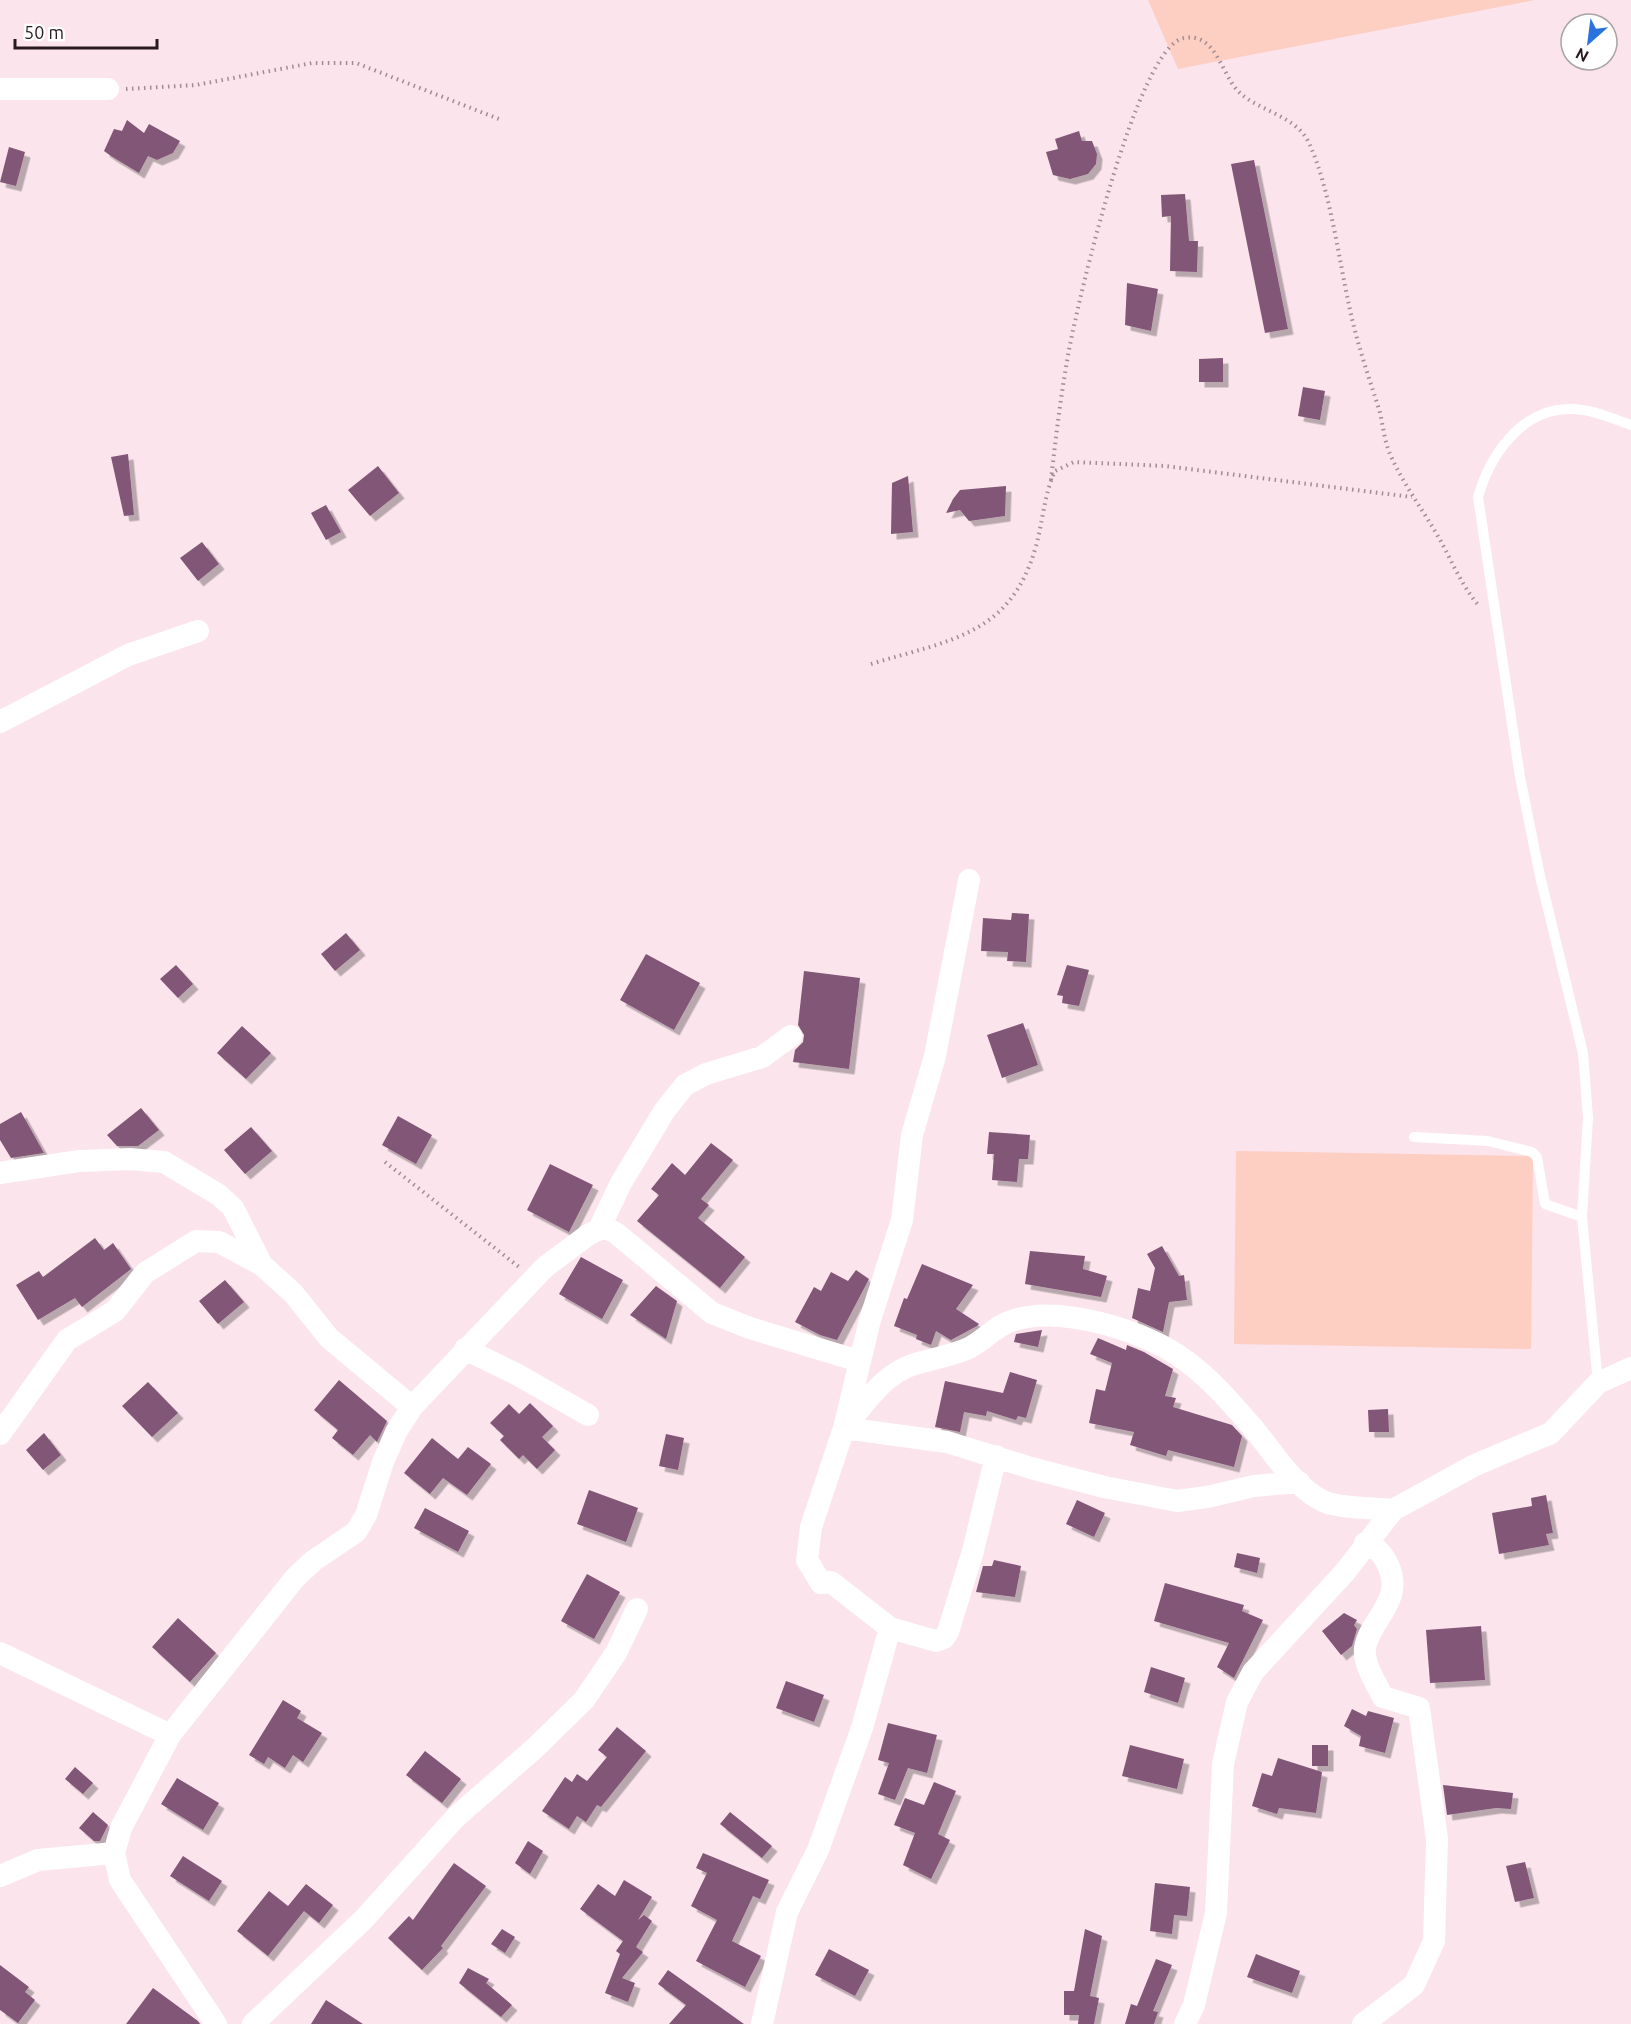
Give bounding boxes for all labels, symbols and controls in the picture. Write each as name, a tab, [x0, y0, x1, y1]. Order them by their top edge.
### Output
scale bar	[15, 12, 158, 50]
north arrow	[1559, 12, 1619, 72]
text: 50 m	[24, 22, 64, 42]
text: N	[1572, 44, 1591, 66]

